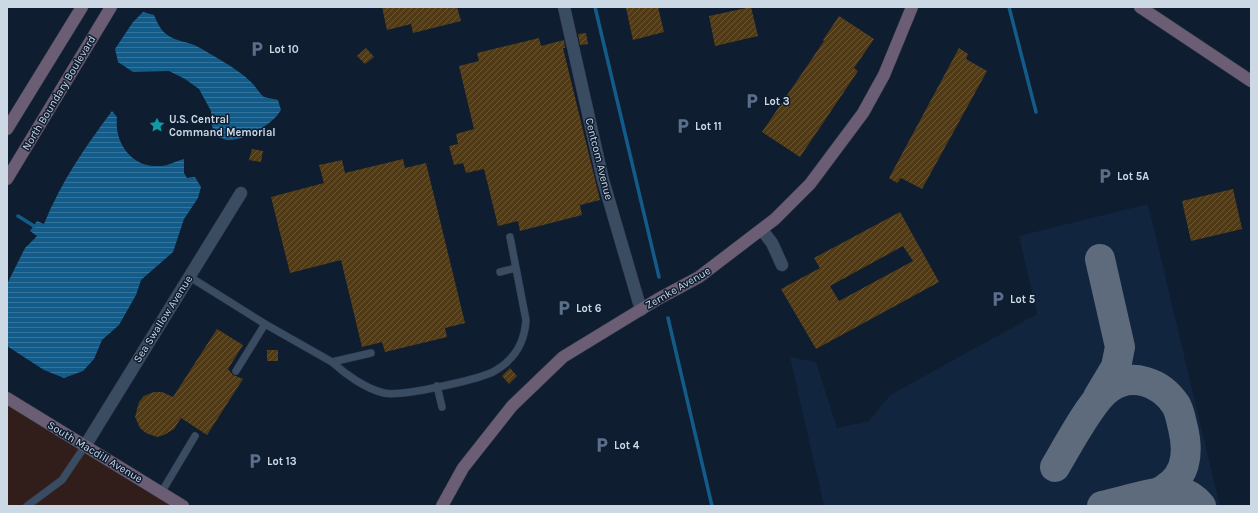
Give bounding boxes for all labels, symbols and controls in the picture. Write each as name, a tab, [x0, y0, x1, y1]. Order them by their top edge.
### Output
street label: North Boundary Boulevard	[20, 33, 98, 153]
parking icon: Lot 10	[248, 40, 266, 58]
place label: Lot 10	[269, 43, 299, 56]
parking icon: Lot 3	[743, 92, 761, 110]
place label: Lot 3	[764, 95, 790, 108]
place label: U.S. Central Command Memorial	[169, 113, 276, 139]
place icon: U.S. Central Command Memorial	[148, 116, 166, 134]
street label: Centcom Avenue	[583, 117, 616, 202]
parking icon: Lot 11	[674, 117, 692, 135]
place label: Lot 11	[695, 120, 722, 133]
parking icon: Lot 5A	[1096, 167, 1114, 185]
place label: Lot 5A	[1117, 170, 1149, 183]
street label: Zemke Avenue	[643, 264, 713, 312]
street label: Sea Swallow Avenue	[131, 273, 195, 365]
parking icon: Lot 5	[989, 290, 1007, 308]
place label: Lot 5	[1010, 293, 1035, 306]
parking icon: Lot 6	[555, 299, 573, 317]
place label: Lot 6	[576, 302, 602, 315]
street label: South Macdill Avenue	[45, 418, 145, 486]
parking icon: Lot 4	[593, 436, 611, 454]
place label: Lot 4	[614, 439, 640, 452]
parking icon: Lot 13	[246, 452, 264, 470]
place label: Lot 13	[267, 455, 297, 468]

